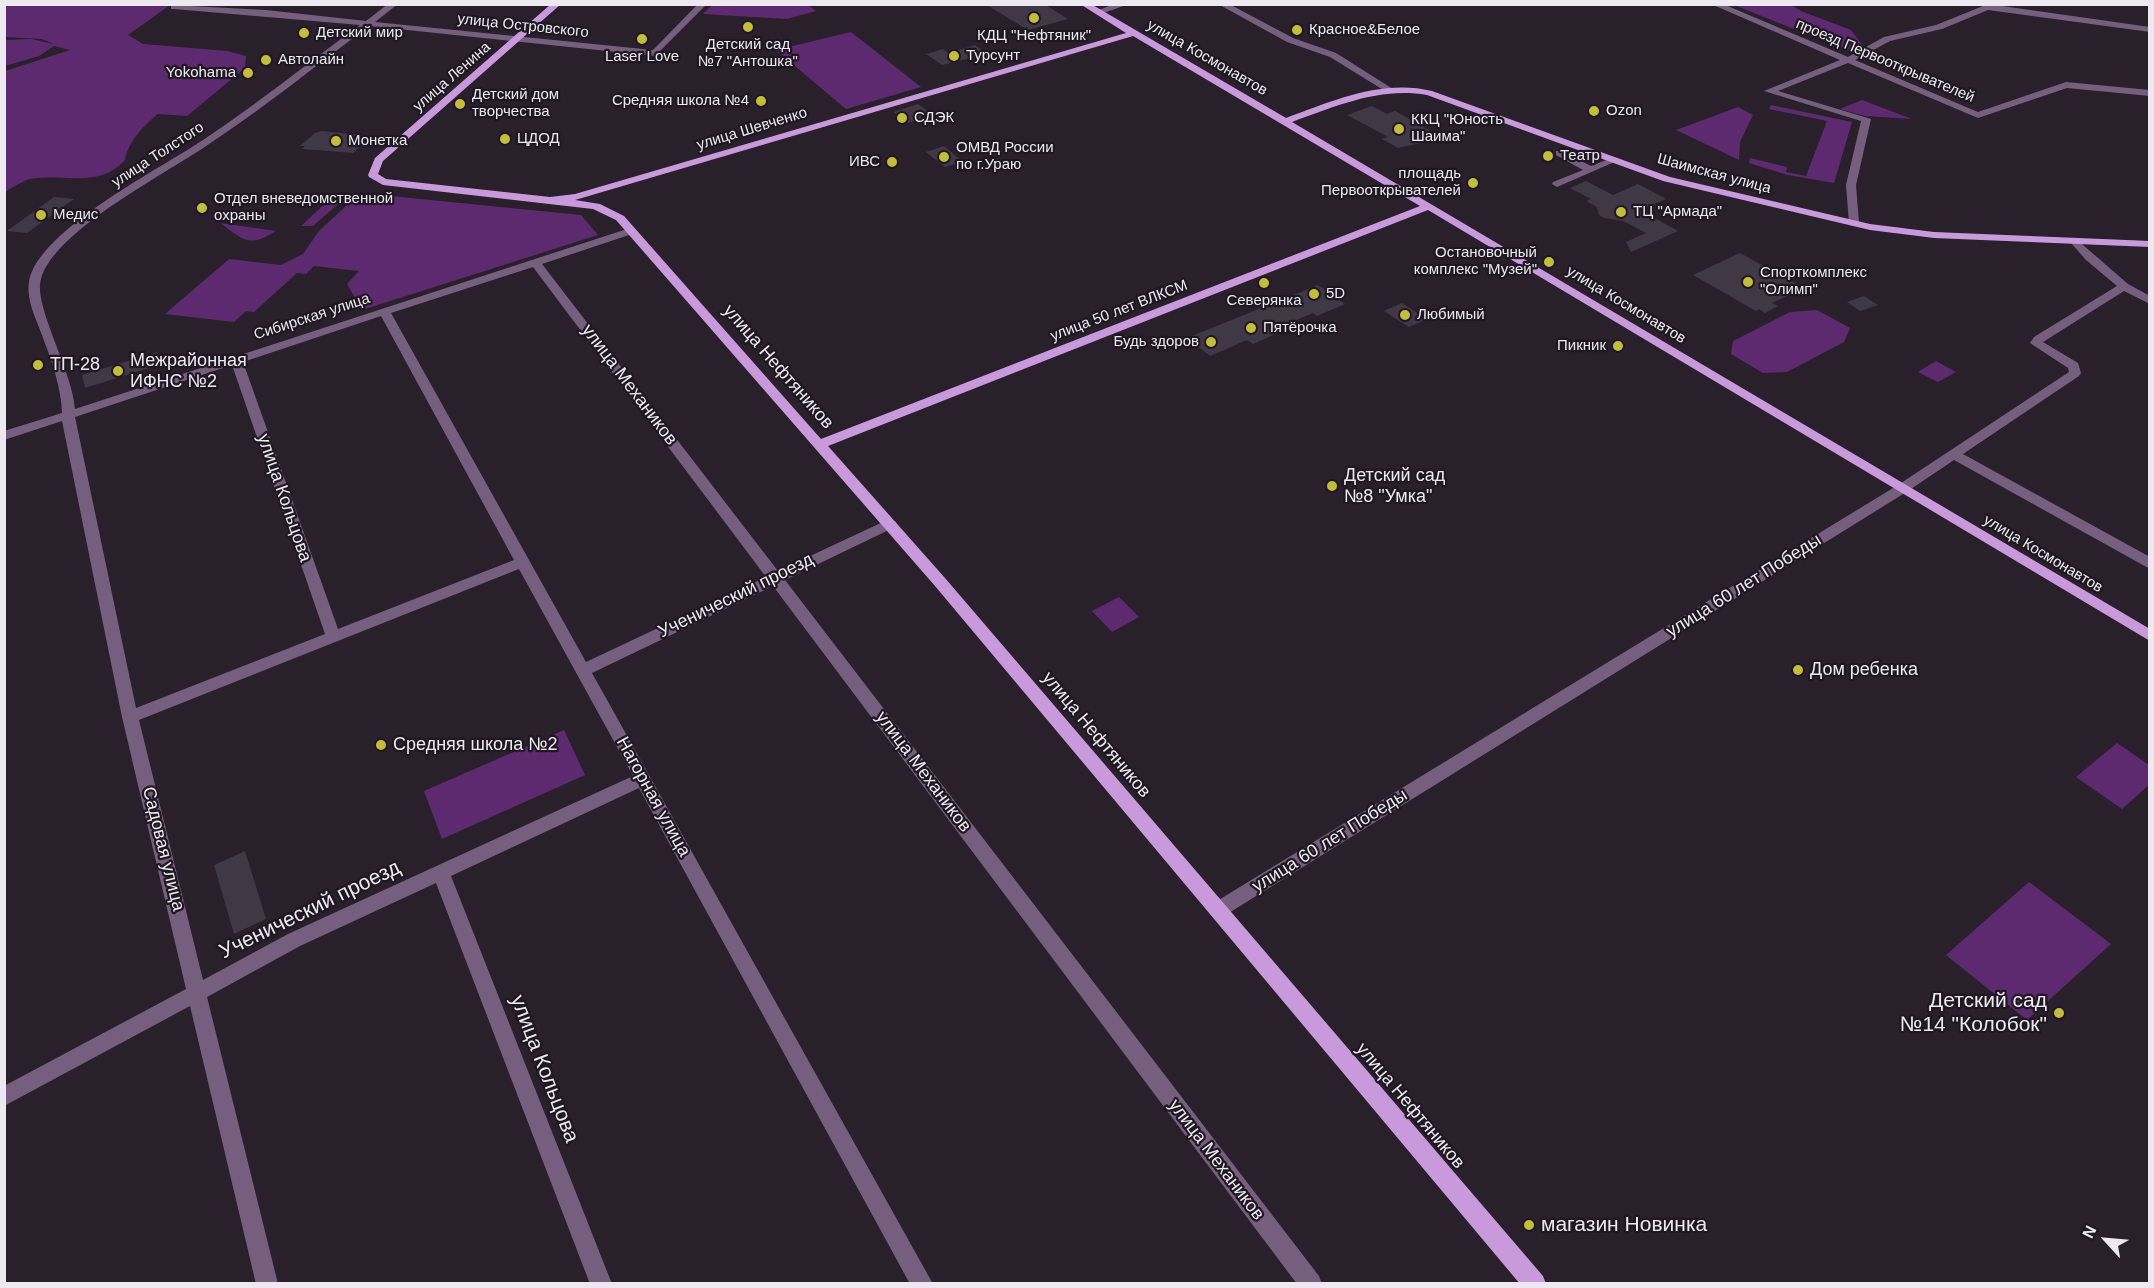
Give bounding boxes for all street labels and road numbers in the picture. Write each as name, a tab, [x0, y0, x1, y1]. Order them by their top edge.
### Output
street label: улица Островского	[456, 10, 590, 42]
street label: проезд Первооткрывателей	[1793, 15, 1977, 107]
street label: улица Космонавтов	[1144, 16, 1270, 100]
street label: улица Ленина	[410, 38, 494, 116]
street label: улица Шевченко	[695, 104, 809, 154]
street label: улица Толстого	[109, 119, 207, 191]
street label: Шаимская улица	[1655, 150, 1773, 198]
street label: улица Космонавтов	[1563, 262, 1689, 348]
street label: улица 50 лет ВЛКСМ	[1048, 277, 1190, 345]
street label: Сибирская улица	[252, 290, 372, 344]
street label: улица Нефтяников	[718, 300, 838, 434]
street label: улица Механиков	[577, 320, 681, 450]
street label: улица Кольцова	[252, 431, 316, 565]
street label: улица Космонавтов	[1980, 511, 2106, 597]
street label: улица 60 лет Победы	[1662, 529, 1826, 643]
street label: Ученический проезд	[655, 549, 817, 643]
street label: улица Нефтяников	[1037, 668, 1155, 802]
street label: улица Механиков	[871, 707, 975, 837]
street label: Нагорная улица	[611, 733, 695, 861]
street label: улица 60 лет Победы	[1248, 784, 1412, 898]
street label: Садовая улица	[137, 785, 189, 913]
street label: Ученический проезд	[215, 855, 405, 965]
street label: улица Кольцова	[504, 992, 584, 1146]
street label: улица Нефтяников	[1351, 1039, 1469, 1173]
street label: улица Механиков	[1164, 1095, 1268, 1225]

